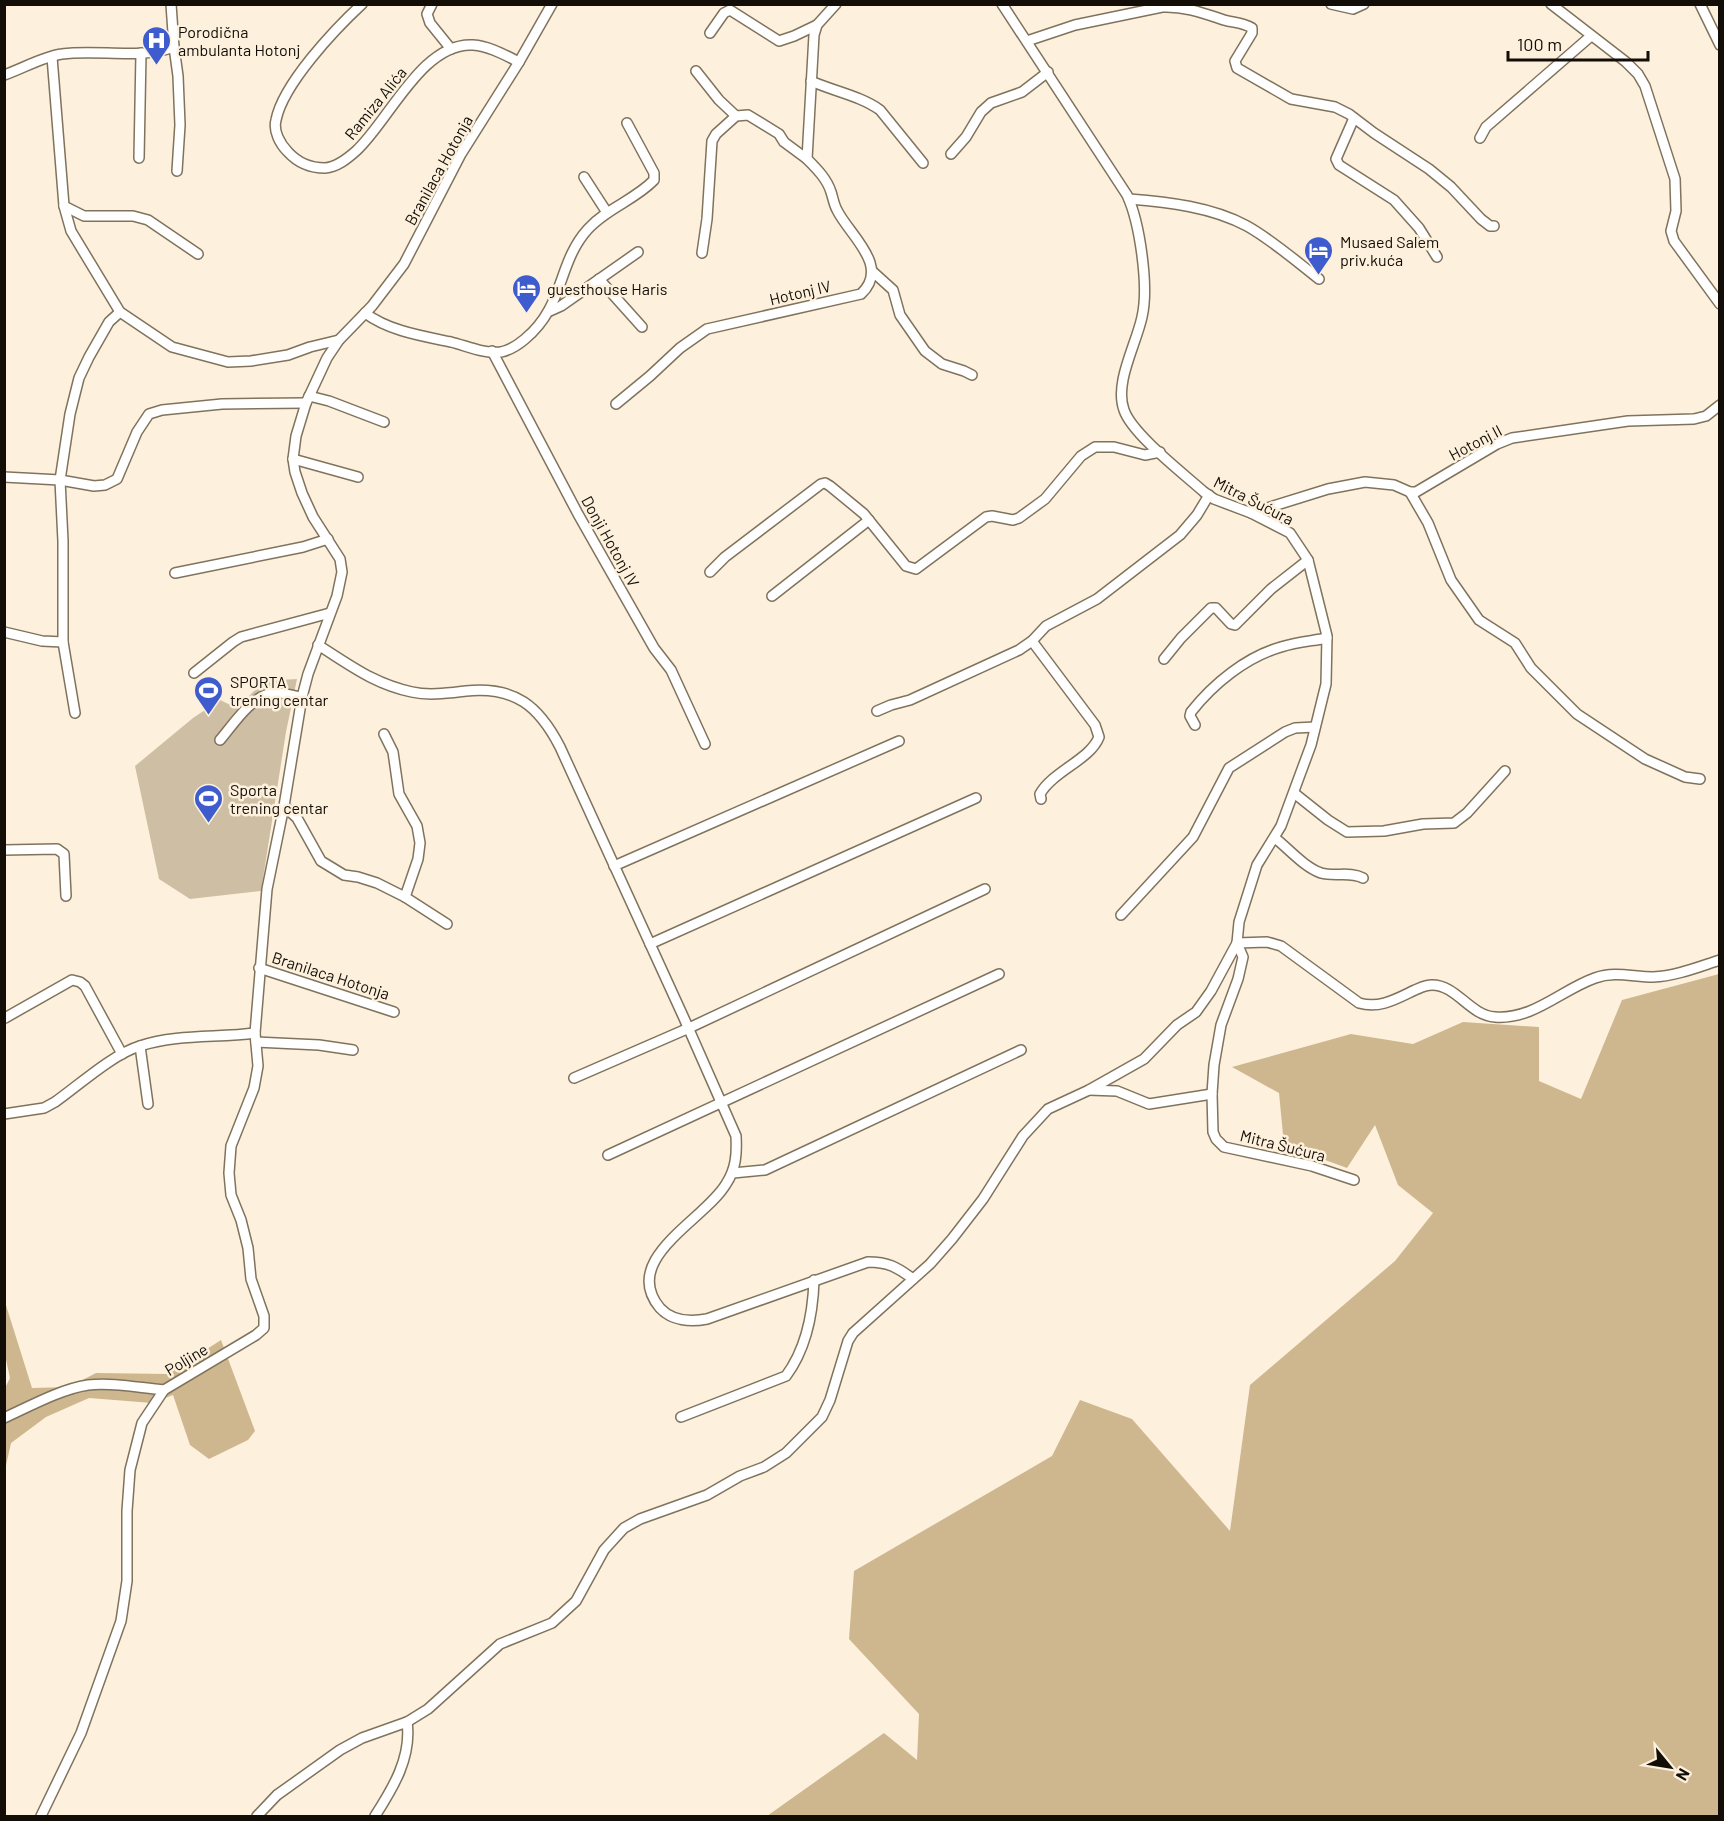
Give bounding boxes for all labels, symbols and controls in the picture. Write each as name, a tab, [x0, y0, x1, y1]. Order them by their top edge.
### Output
place label: Porodična ambulanta Hotonj	[178, 22, 300, 59]
hospital icon: Porodična ambulanta Hotonj	[141, 24, 173, 66]
scale bar	[1508, 24, 1648, 62]
text: 100 m	[1517, 33, 1562, 55]
street label: Ramiza Alića	[340, 63, 410, 143]
street label: Branilaca Hotonja	[400, 112, 476, 228]
place label: Musaed Salem priv.kuća	[1340, 232, 1439, 269]
hotel icon: Musaed Salem priv.kuća	[1303, 234, 1335, 276]
hotel icon: guesthouse Haris	[510, 272, 542, 314]
street label: Hotonj IV	[767, 276, 833, 308]
place label: guesthouse Haris	[547, 279, 668, 298]
street label: Hotonj II	[1445, 420, 1505, 464]
street label: Mitra Šućura	[1211, 472, 1297, 528]
street label: Donji Hotonj IV	[578, 492, 644, 590]
place label: SPORTA trening centar	[230, 672, 329, 709]
sports icon: SPORTA trening centar	[193, 674, 225, 716]
place label: Sporta trening centar	[230, 780, 329, 817]
sports icon: Sporta trening centar	[193, 782, 225, 824]
street label: Branilaca Hotonja	[270, 947, 392, 1003]
street label: Mitra Šućura	[1238, 1125, 1328, 1165]
street label: Poljine	[161, 1339, 211, 1379]
north arrow	[1640, 1737, 1700, 1797]
text: N	[1673, 1765, 1694, 1784]

